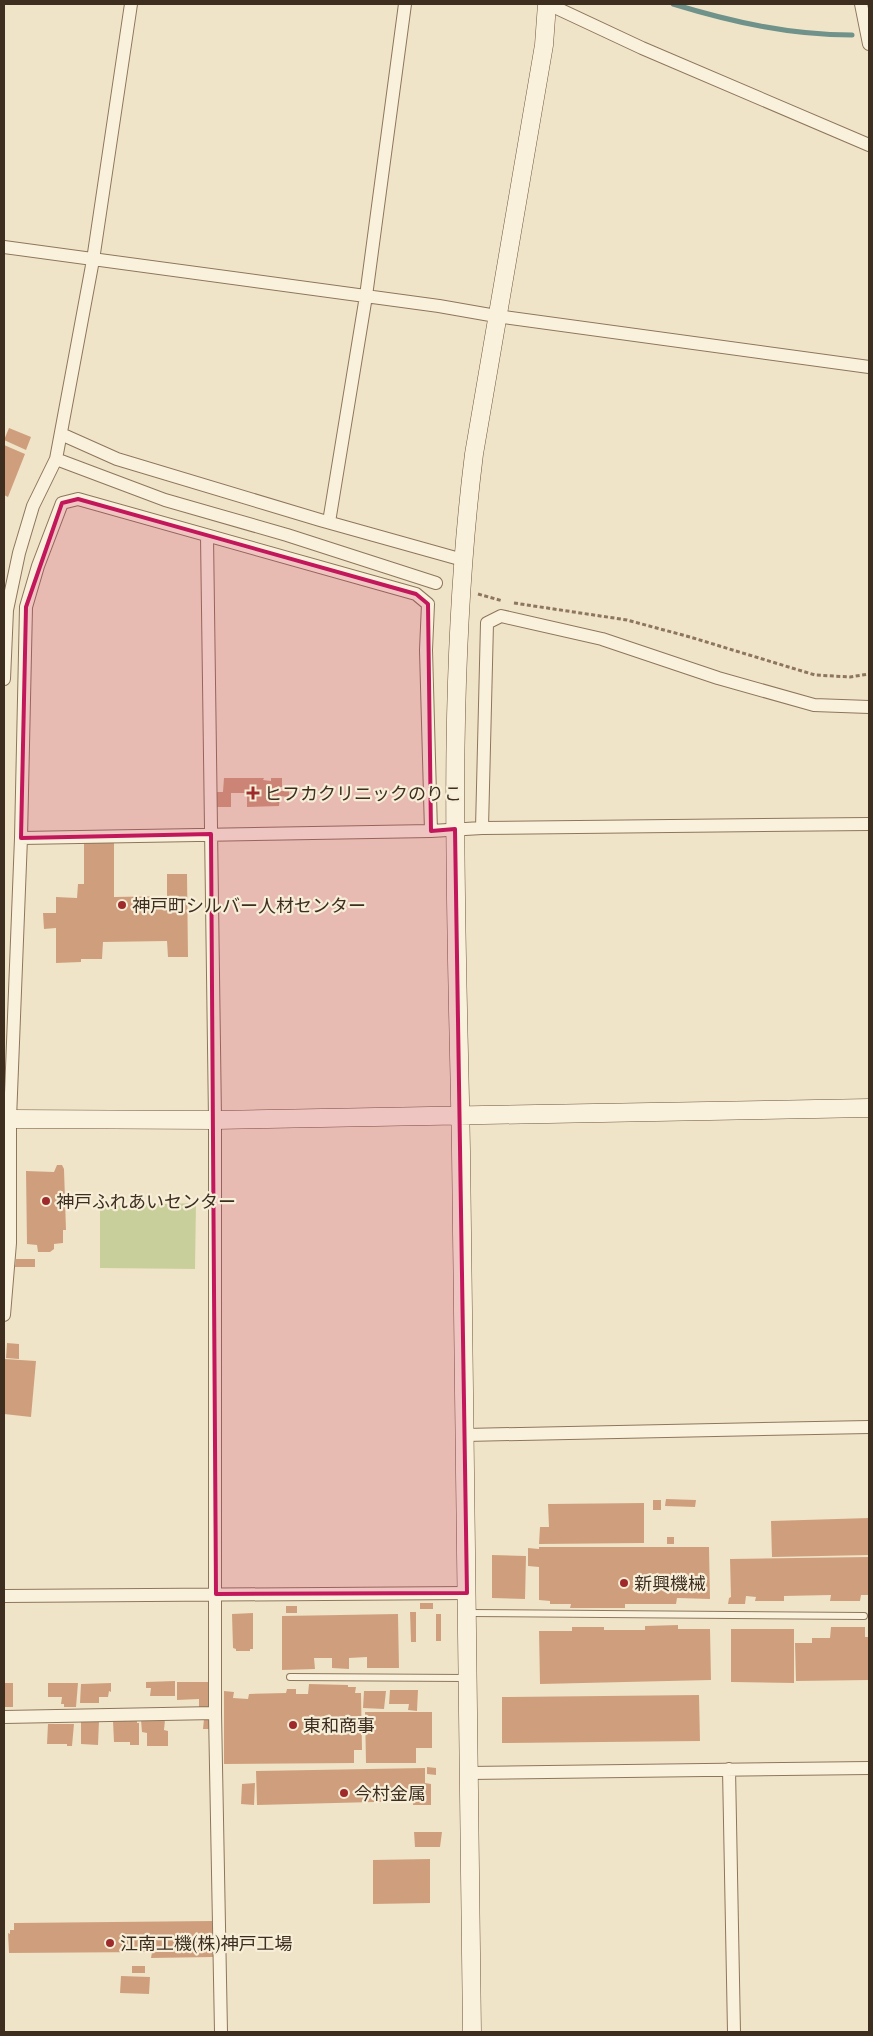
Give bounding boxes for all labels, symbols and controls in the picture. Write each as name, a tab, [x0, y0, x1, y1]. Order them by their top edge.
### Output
place label: ヒフカクリニックのりこ	[264, 781, 462, 805]
marker: ヒフカクリニックのりこ	[246, 786, 260, 800]
place label: 神戸町シルバー人材センター	[132, 893, 366, 917]
marker: 神戸町シルバー人材センター	[116, 899, 128, 911]
place label: 神戸ふれあいセンター	[56, 1189, 236, 1213]
marker: 神戸ふれあいセンター	[40, 1195, 52, 1207]
place label: 新興機械	[634, 1571, 706, 1595]
marker: 新興機械	[618, 1577, 630, 1589]
place label: 東和商事	[303, 1713, 375, 1737]
marker: 東和商事	[287, 1719, 299, 1731]
place label: 今村金属	[354, 1781, 426, 1805]
marker: 今村金属	[338, 1787, 350, 1799]
place label: 江南工機(株)神戸工場	[120, 1931, 293, 1955]
marker: 江南工機(株)神戸工場	[104, 1937, 116, 1949]

